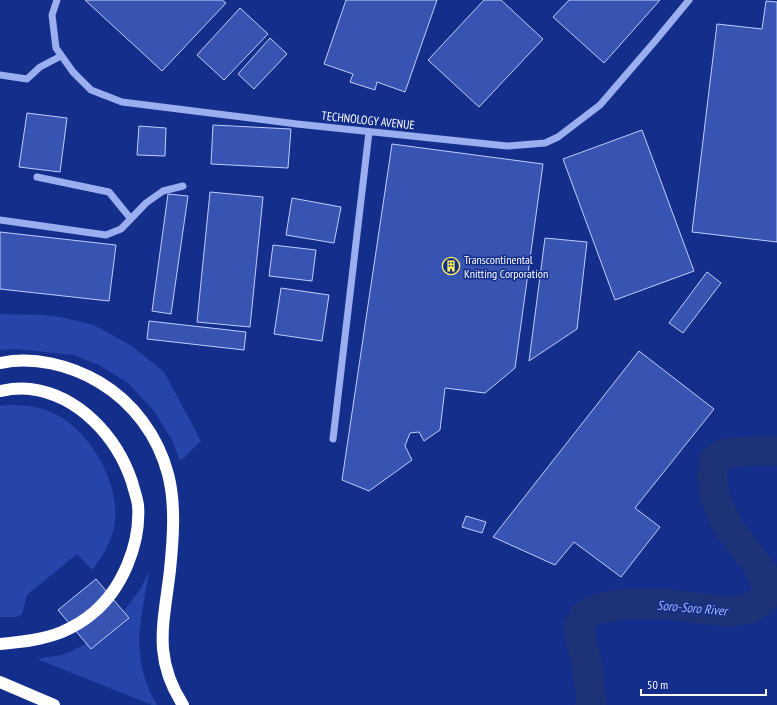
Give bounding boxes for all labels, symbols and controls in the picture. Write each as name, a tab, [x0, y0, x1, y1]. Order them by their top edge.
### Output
street label: TECHNOLOGY AVENUE	[321, 108, 415, 132]
place label: Transcontinental Knitting Corporation	[464, 252, 548, 281]
building icon: Transcontinental Knitting Corporation	[441, 256, 461, 276]
water label: Soro-Soro River	[656, 596, 730, 620]
scale bar	[641, 671, 766, 697]
text: 50 m	[647, 677, 668, 692]

